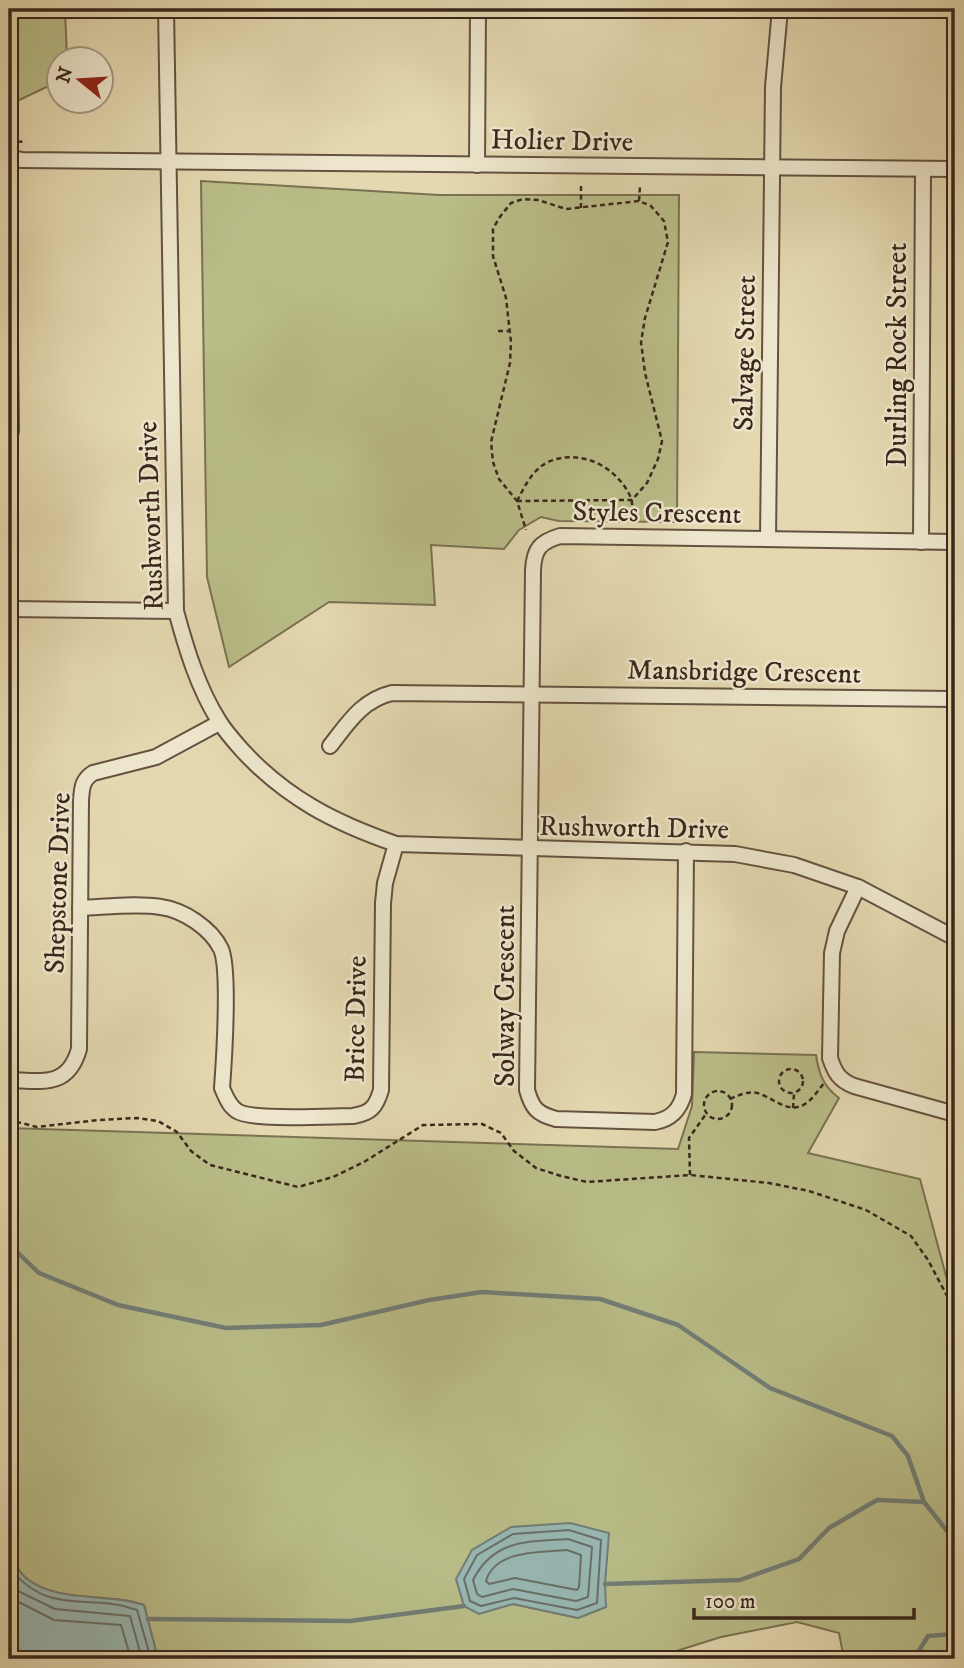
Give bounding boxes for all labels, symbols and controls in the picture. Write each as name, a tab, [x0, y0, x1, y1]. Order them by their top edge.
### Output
north arrow	[46, 46, 116, 116]
text: N	[52, 64, 79, 86]
street label: Holier Drive	[490, 122, 634, 160]
street label: Durling Rock Street	[880, 243, 915, 467]
street label: Salvage Street	[726, 274, 764, 432]
street label: Rushworth Drive	[130, 421, 172, 611]
street label: Styles Crescent	[572, 494, 742, 532]
street label: Mansbridge Crescent	[627, 652, 861, 692]
street label: Shepstone Drive	[37, 792, 79, 974]
street label: Rushworth Drive	[539, 809, 729, 847]
street label: Solway Crescent	[488, 905, 523, 1087]
street label: Brice Drive	[337, 955, 375, 1083]
scale bar	[694, 1577, 915, 1621]
text: 100 m	[705, 1589, 756, 1615]

